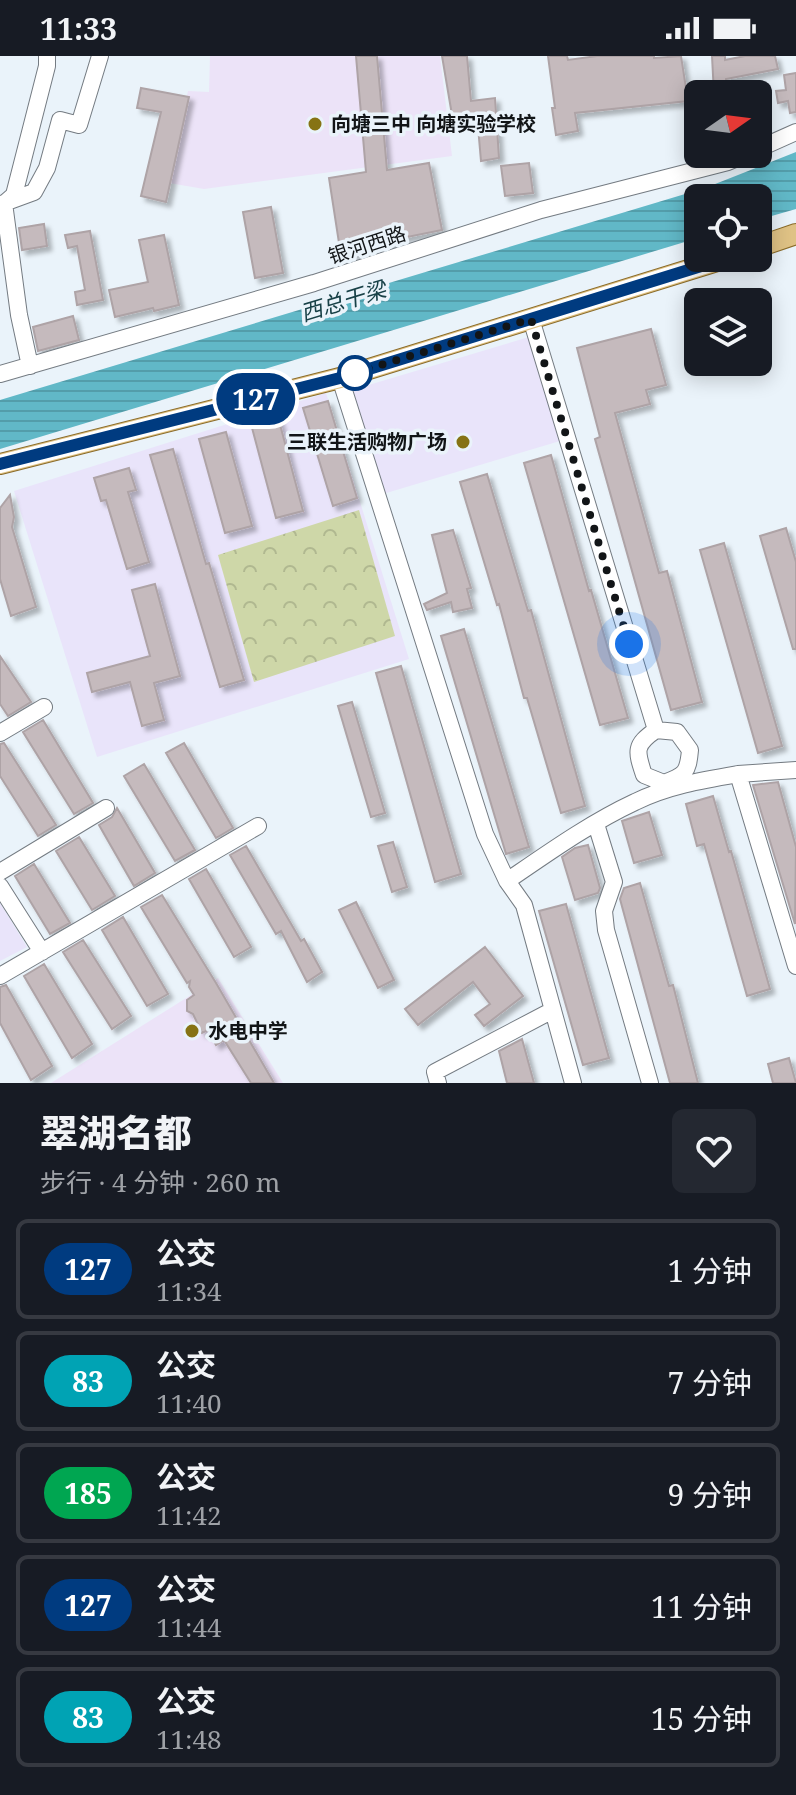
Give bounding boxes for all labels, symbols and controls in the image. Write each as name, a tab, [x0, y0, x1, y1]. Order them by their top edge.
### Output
text: 11:33	[40, 8, 117, 49]
north arrow	[684, 80, 772, 168]
map controls	[684, 80, 772, 376]
place label: 向塘三中 向塘实验学校	[331, 110, 536, 137]
marker: 向塘三中 向塘实验学校	[306, 115, 324, 133]
button: locate	[684, 184, 772, 272]
street label: 银河西路	[325, 219, 409, 270]
water label: 西总干梁	[296, 272, 391, 327]
button: layers	[684, 288, 772, 376]
unlabelled marker	[338, 356, 372, 390]
line badge: 127	[210, 373, 302, 425]
text: 127	[232, 380, 280, 418]
place label: 三联生活购物广场	[287, 428, 447, 455]
marker: 三联生活购物广场	[454, 433, 472, 451]
your location	[609, 624, 649, 664]
place label: 水电中学	[208, 1017, 288, 1044]
marker: 水电中学	[183, 1022, 201, 1040]
text: 翠湖名都	[40, 1106, 192, 1158]
button: heart	[672, 1109, 756, 1193]
text: 步行 · 4 分钟 · 260 m	[40, 1164, 280, 1200]
text: 公交	[156, 1232, 216, 1273]
text: 127	[64, 1250, 112, 1288]
text: 1 分钟	[667, 1250, 752, 1291]
text: 11:34	[156, 1273, 222, 1309]
text: 公交	[156, 1344, 216, 1385]
text: 83	[72, 1362, 104, 1400]
text: 7 分钟	[667, 1362, 752, 1403]
text: 11:40	[156, 1385, 222, 1421]
text: 公交	[156, 1456, 216, 1497]
text: 185	[64, 1474, 112, 1512]
text: 9 分钟	[667, 1474, 752, 1515]
text: 11:42	[156, 1497, 222, 1533]
text: 公交	[156, 1568, 216, 1609]
text: 127	[64, 1586, 112, 1624]
text: 11 分钟	[651, 1586, 752, 1627]
text: 11:44	[156, 1609, 222, 1645]
text: 公交	[156, 1680, 216, 1721]
text: 83	[72, 1698, 104, 1736]
text: 15 分钟	[651, 1698, 752, 1739]
text: 11:48	[156, 1721, 222, 1757]

